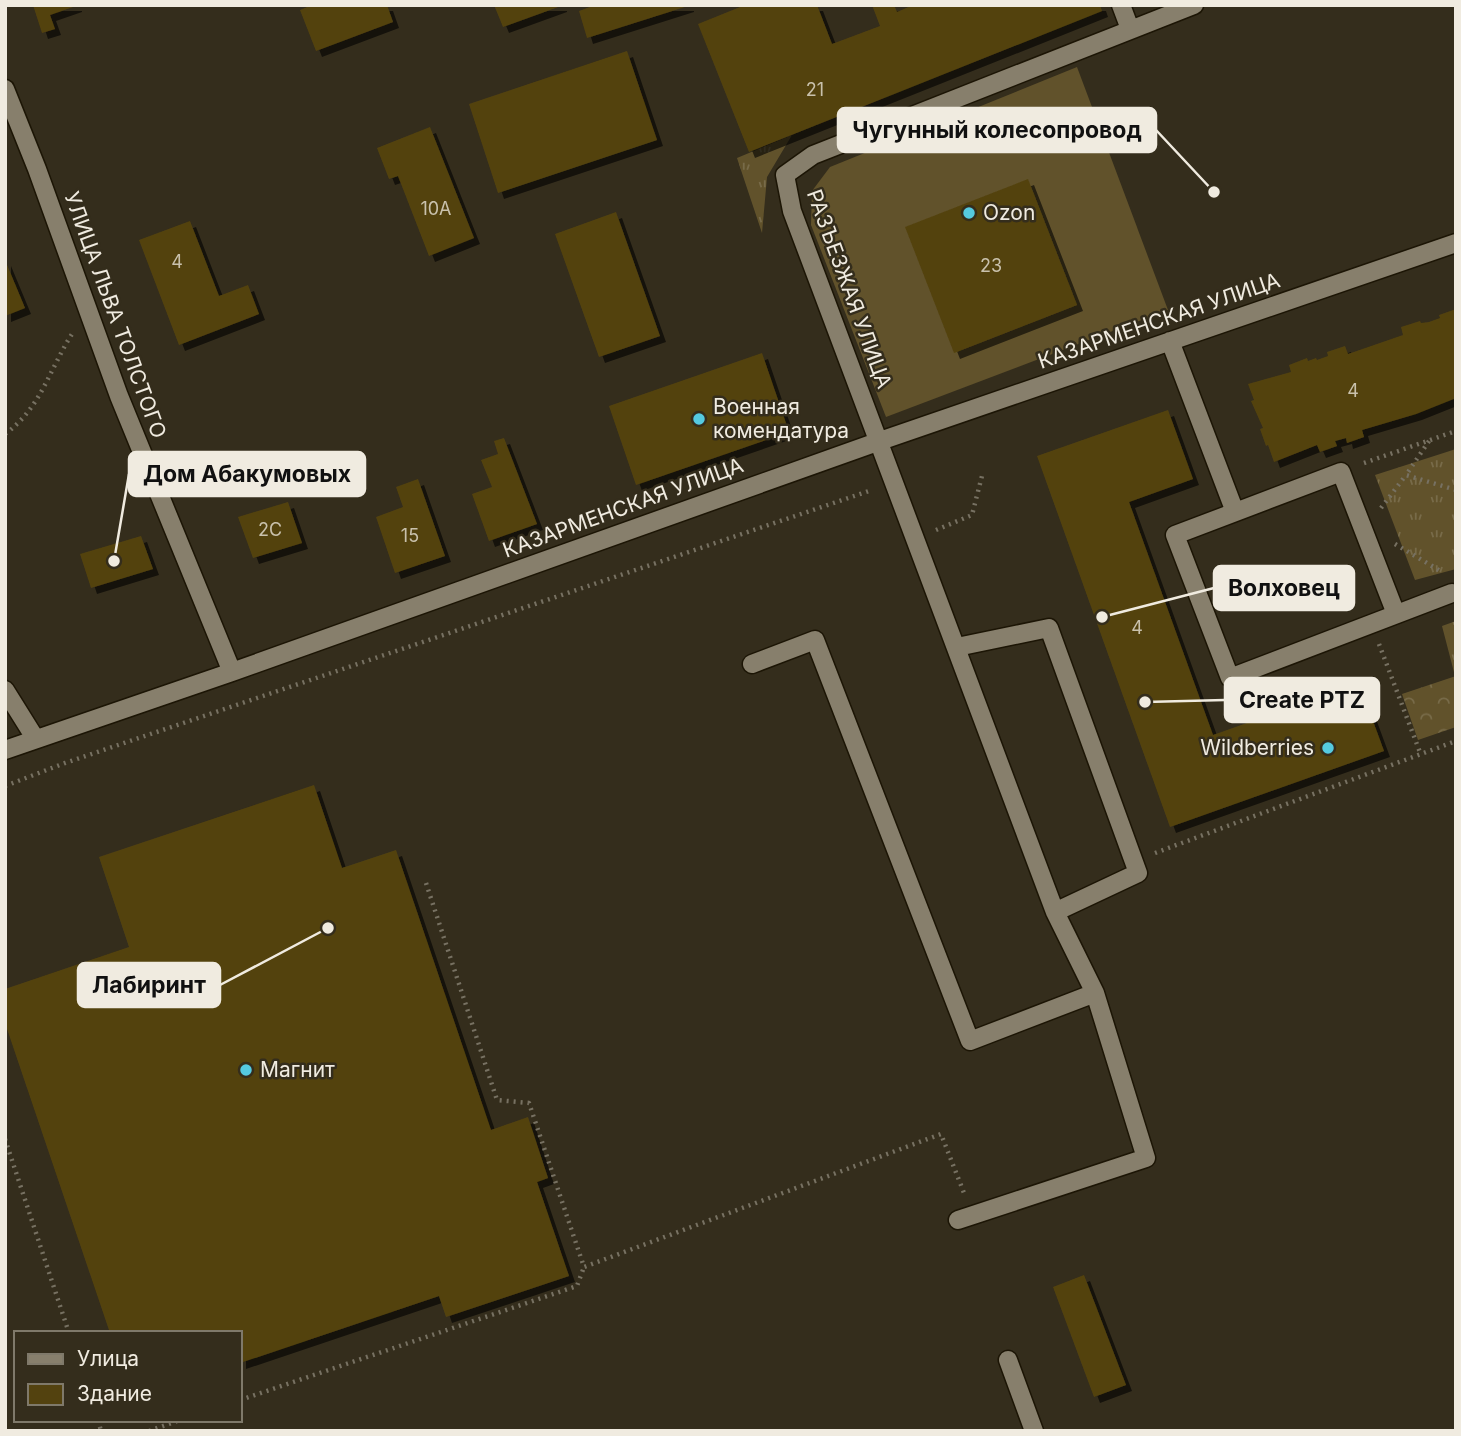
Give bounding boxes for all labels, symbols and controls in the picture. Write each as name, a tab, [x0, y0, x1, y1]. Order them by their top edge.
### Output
house number: 21	[806, 79, 824, 100]
callout: Чугунный колесопровод	[838, 108, 1156, 152]
text: Чугунный колесопровод	[852, 116, 1142, 144]
street label: РАЗЪЕЗЖАЯ УЛИЦА	[802, 186, 897, 392]
street label: УЛИЦА ЛЬВА ТОЛСТОГО	[59, 188, 172, 441]
house number: 10А	[420, 198, 452, 219]
place label: Ozon	[983, 200, 1035, 225]
marker: Ozon	[961, 205, 977, 221]
house number: 4	[171, 251, 183, 272]
house number: 23	[980, 255, 1002, 276]
street label: КАЗАРМЕНСКАЯ УЛИЦА	[1035, 267, 1283, 374]
house number: 4	[1347, 380, 1359, 401]
place label: Военная комендатура	[713, 394, 849, 443]
marker: Военная комендатура	[691, 411, 707, 427]
callout: Дом Абакумовых	[129, 452, 365, 496]
street label: КАЗАРМЕНСКАЯ УЛИЦА	[499, 452, 747, 563]
text: Дом Абакумовых	[143, 460, 351, 488]
house number: 2С	[258, 519, 282, 540]
house number: 15	[401, 525, 419, 546]
callout: Волховец	[1214, 566, 1354, 610]
text: Волховец	[1228, 574, 1340, 602]
house number: 4	[1131, 617, 1143, 638]
callout: Create PTZ	[1225, 678, 1379, 722]
text: Create PTZ	[1239, 686, 1365, 714]
place label: Wildberries	[1200, 735, 1314, 760]
marker: Wildberries	[1320, 740, 1336, 756]
callout: Лабиринт	[78, 963, 220, 1007]
text: Лабиринт	[92, 971, 206, 999]
place label: Магнит	[260, 1057, 335, 1082]
marker: Магнит	[238, 1062, 254, 1078]
legend	[14, 1331, 242, 1422]
text: Улица	[77, 1346, 139, 1371]
text: Здание	[77, 1381, 152, 1406]

